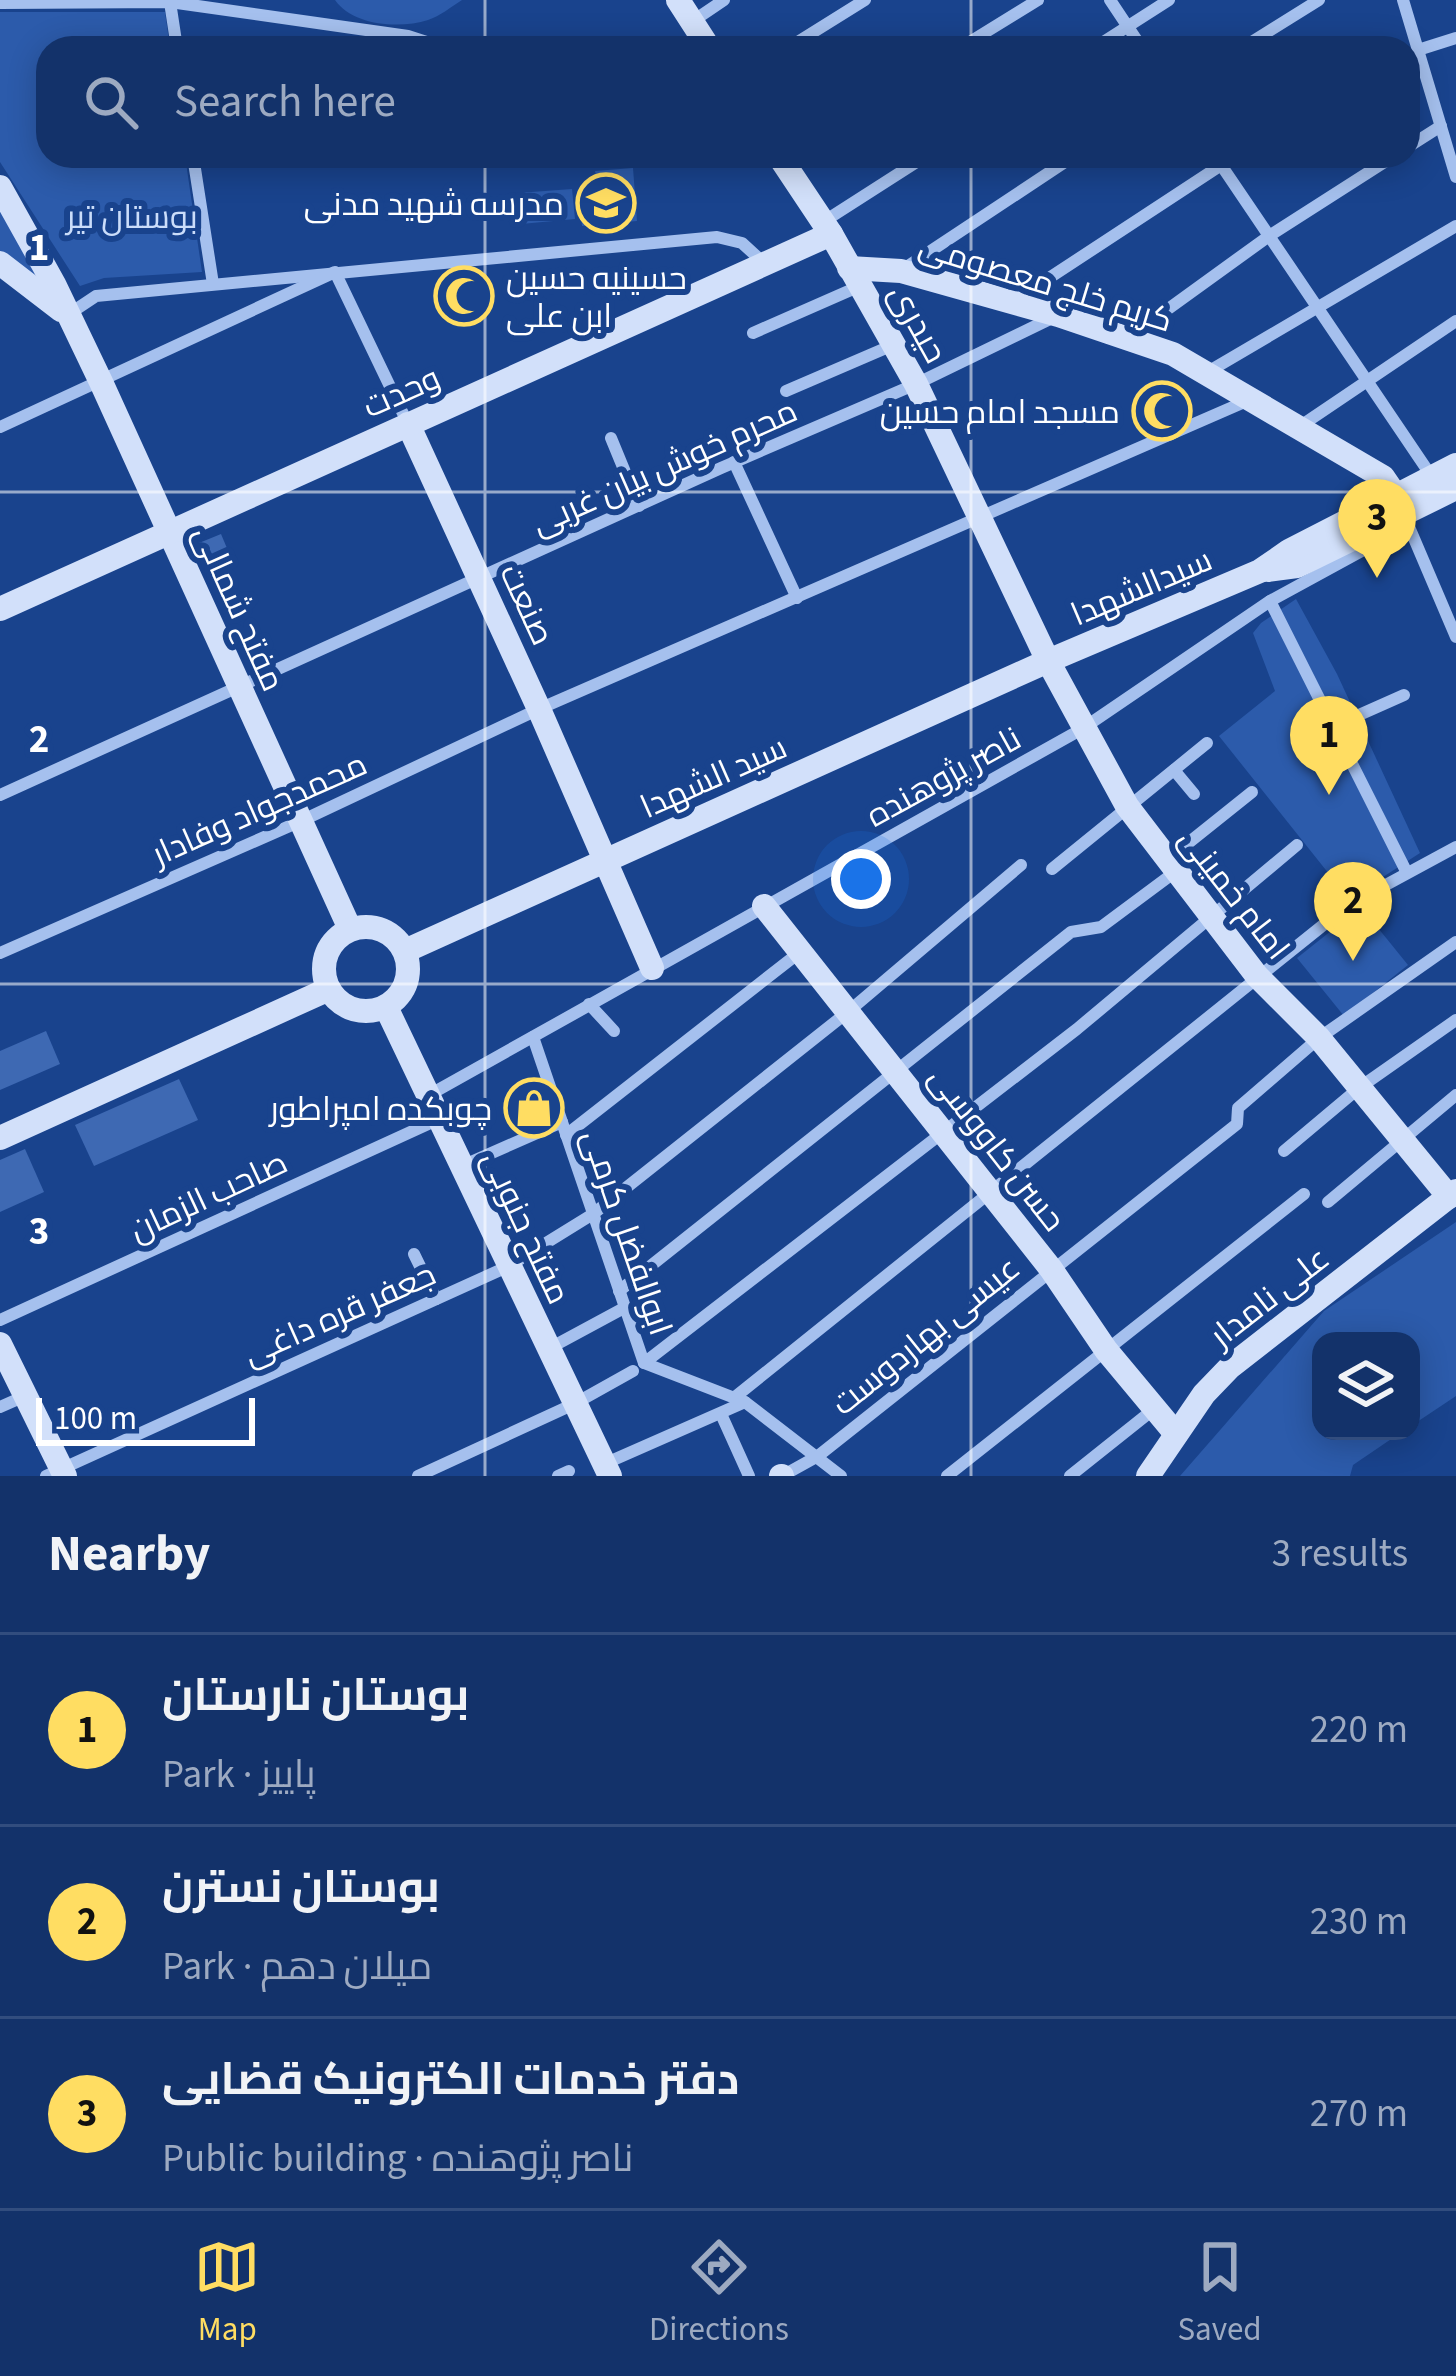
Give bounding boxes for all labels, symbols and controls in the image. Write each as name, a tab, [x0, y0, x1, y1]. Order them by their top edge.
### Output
search box	[36, 36, 1420, 168]
icon: search	[78, 69, 144, 135]
text: Search here	[174, 70, 396, 134]
school or university icon: مدرسه شهید مدنی	[575, 172, 637, 234]
place label: مدرسه شهید مدنی	[304, 181, 564, 228]
park label: بوستان تیر	[64, 194, 198, 241]
text: 1	[29, 220, 49, 276]
street label: کریم خلج معصومی	[913, 222, 1178, 344]
place label: حسینیه حسین ابن علی	[506, 255, 687, 340]
mosque icon: حسینیه حسین ابن علی	[433, 265, 495, 327]
street label: حیدری	[877, 276, 959, 372]
street label: وحدت	[355, 355, 448, 430]
mosque icon: مسجد امام حسین	[1131, 380, 1193, 442]
street label: محرم خوش بیان غربی	[524, 388, 805, 547]
place label: مسجد امام حسین	[880, 389, 1120, 436]
pin: 3	[1338, 479, 1416, 578]
street label: مفتح شمالی	[181, 518, 296, 699]
street label: سیدالشهدا	[1064, 537, 1219, 638]
street label: صنعت	[487, 556, 566, 653]
pin: 1	[1290, 696, 1368, 795]
text: 2	[29, 712, 49, 768]
street label: ناصر پژوهنده	[858, 715, 1030, 839]
street label: سید الشهدا	[633, 724, 794, 831]
street label: محمدجواد وفادار	[143, 741, 375, 879]
street label: امام خمینی	[1167, 818, 1300, 970]
your location	[831, 849, 891, 909]
pin: 2	[1314, 862, 1392, 961]
street label: حسن کاووسی	[917, 1056, 1076, 1242]
shop icon: چوبکده امپراطور	[503, 1077, 565, 1139]
place label: چوبکده امپراطور	[268, 1086, 492, 1133]
street label: ابوالفضل کرمی	[569, 1123, 684, 1342]
street label: صاحب الزمان	[122, 1139, 295, 1253]
street label: مفتح جنوبی	[470, 1143, 582, 1312]
text: 3	[29, 1204, 49, 1260]
street label: علی نامدار	[1199, 1235, 1340, 1360]
street label: عیسی بهاردوست	[822, 1245, 1030, 1427]
street label: جعفر قره داغی	[236, 1251, 443, 1378]
map controls	[1312, 1332, 1420, 1440]
button: layers	[1312, 1332, 1420, 1440]
scale bar	[36, 1392, 255, 1445]
text: 100 m	[54, 1395, 137, 1442]
text: Nearby	[48, 1518, 210, 1590]
text: 3 results	[1272, 1526, 1408, 1582]
text: بوستان نارستان	[162, 1664, 469, 1728]
text: 1	[77, 1702, 97, 1758]
text: 220 m	[1310, 1702, 1408, 1758]
text: Park · پاییز	[162, 1747, 316, 1803]
text: بوستان نسترن	[162, 1856, 440, 1920]
text: 2	[77, 1894, 97, 1950]
text: 230 m	[1310, 1894, 1408, 1950]
text: Park · میلان دهم	[162, 1939, 432, 1995]
text: دفتر خدمات الکترونیک قضایی	[162, 2048, 739, 2112]
text: 3	[77, 2086, 97, 2142]
text: 270 m	[1310, 2086, 1408, 2142]
text: Public building · ناصر پژوهنده	[162, 2131, 633, 2187]
tab: Map	[194, 2234, 260, 2353]
tab: Directions	[649, 2234, 789, 2353]
tab: Saved	[1177, 2234, 1262, 2353]

